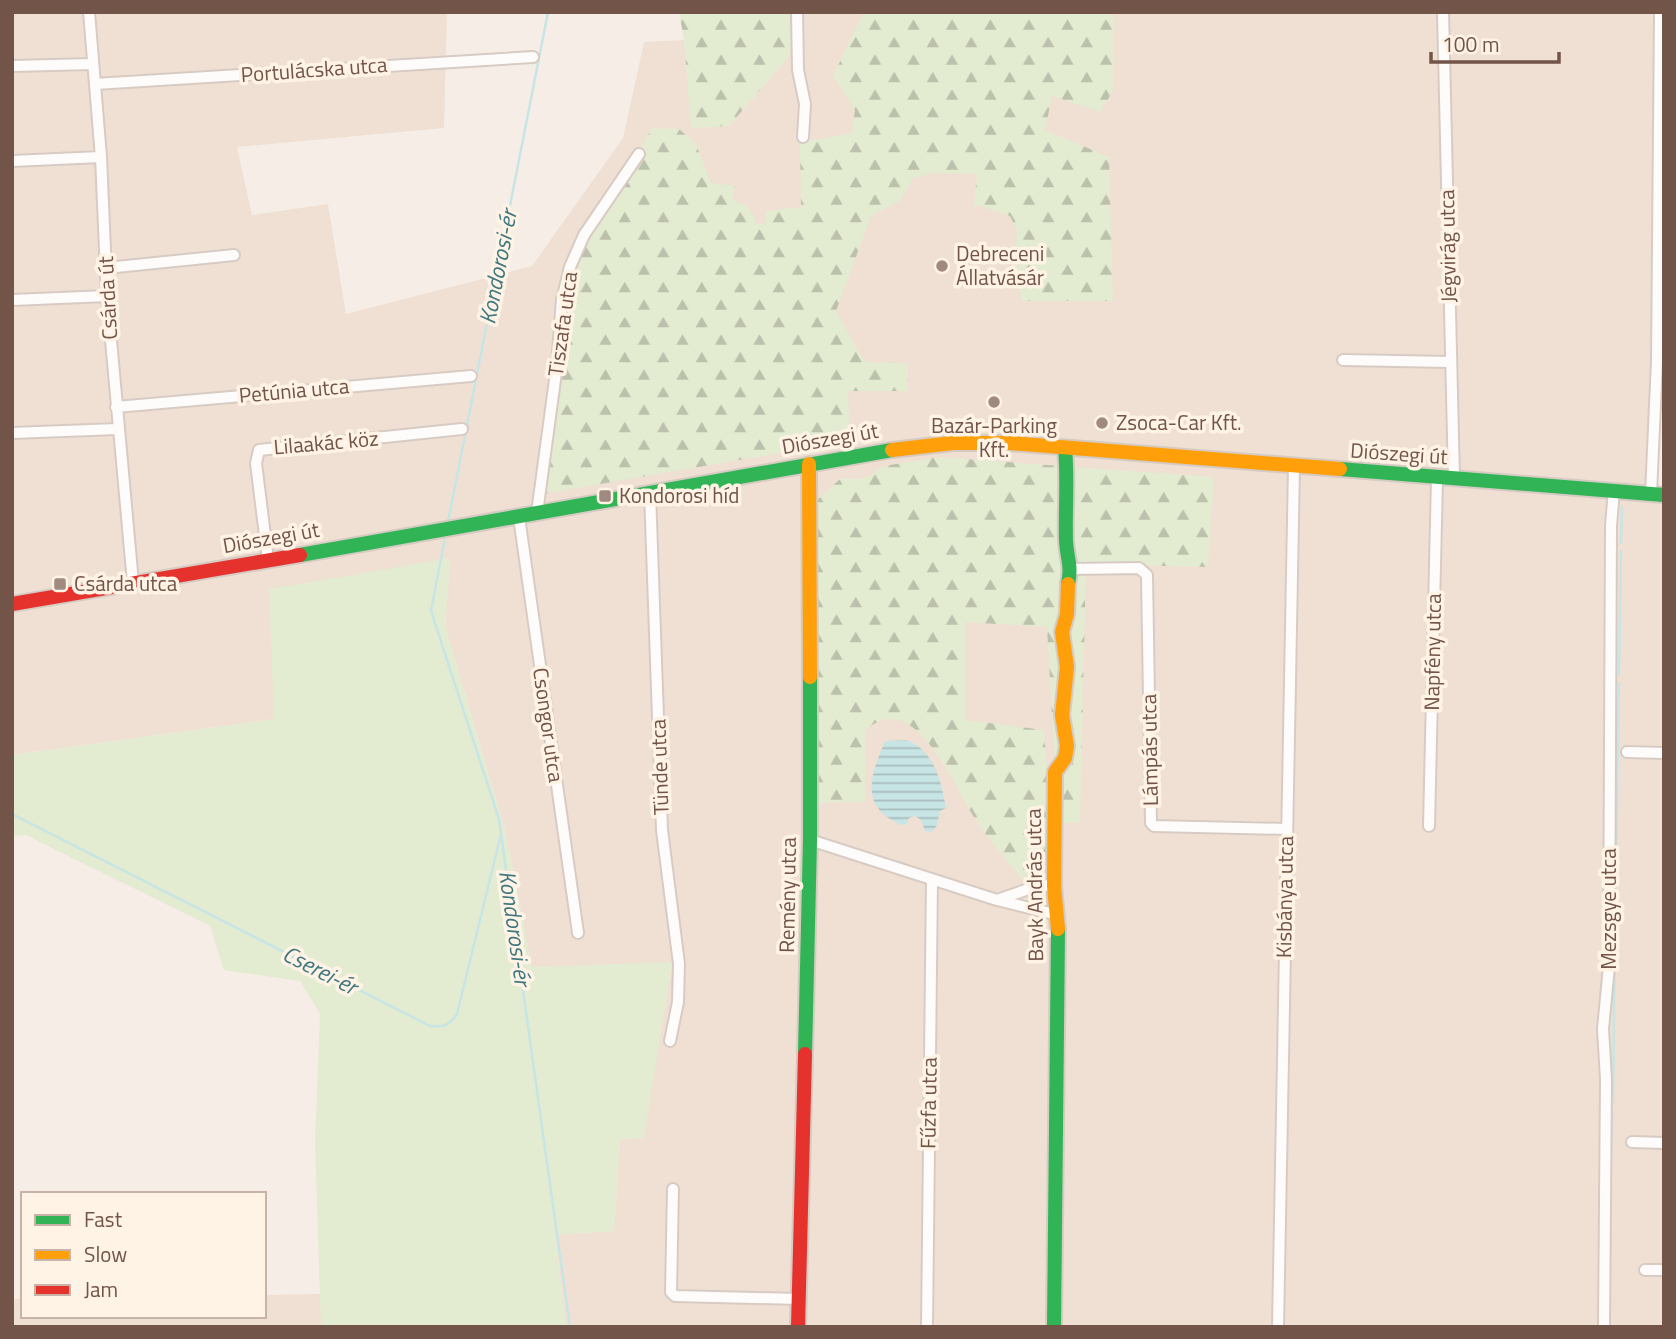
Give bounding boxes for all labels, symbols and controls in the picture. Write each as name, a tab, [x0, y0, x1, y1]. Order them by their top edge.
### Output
scale bar	[1431, 21, 1559, 65]
text: 100 m	[1442, 28, 1499, 60]
street label: Portulácska utca	[240, 48, 389, 90]
street label: Jégvirág utca	[1430, 189, 1464, 303]
water label: Kondorosi-ér	[469, 204, 526, 327]
place label: Debreceni Állatvásár	[956, 237, 1044, 293]
street label: Csárda út	[89, 255, 125, 341]
marker: Debreceni Állatvásár	[934, 258, 950, 274]
street label: Tiszafa utca	[539, 269, 585, 378]
street label: Petúnia utca	[237, 369, 351, 411]
marker: Bazár-Parking Kft.	[986, 394, 1002, 410]
place label: Zsoca-Car Kft.	[1116, 406, 1242, 438]
place label: Bazár-Parking Kft.	[931, 409, 1057, 465]
street label: Diószegi út	[779, 414, 881, 462]
marker: Zsoca-Car Kft.	[1094, 415, 1110, 431]
street label: Lilaakác köz	[272, 421, 380, 463]
street label: Diószegi út	[1349, 434, 1450, 472]
place label: Kondorosi híd	[619, 479, 739, 511]
marker: Kondorosi híd	[597, 488, 613, 504]
street label: Diószegi út	[220, 513, 322, 561]
place label: Csárda utca	[74, 567, 178, 599]
marker: Csárda utca	[52, 576, 68, 592]
street label: Napfény utca	[1415, 593, 1449, 711]
street label: Csongor utca	[525, 665, 573, 785]
street label: Lámpás utca	[1132, 693, 1166, 806]
street label: Tünde utca	[641, 718, 677, 816]
street label: Bayk András utca	[1017, 808, 1051, 962]
street label: Kisbánya utca	[1267, 835, 1301, 958]
street label: Remény utca	[770, 836, 804, 953]
street label: Mezsgye utca	[1592, 848, 1624, 970]
water label: Kondorosi-ér	[490, 868, 541, 990]
water label: Cserei-ér	[277, 936, 366, 1005]
street label: Fűzfa utca	[911, 1056, 945, 1149]
legend	[21, 1192, 266, 1318]
text: Fast	[84, 1203, 123, 1235]
text: Slow	[84, 1238, 127, 1270]
text: Jam	[84, 1273, 118, 1305]

